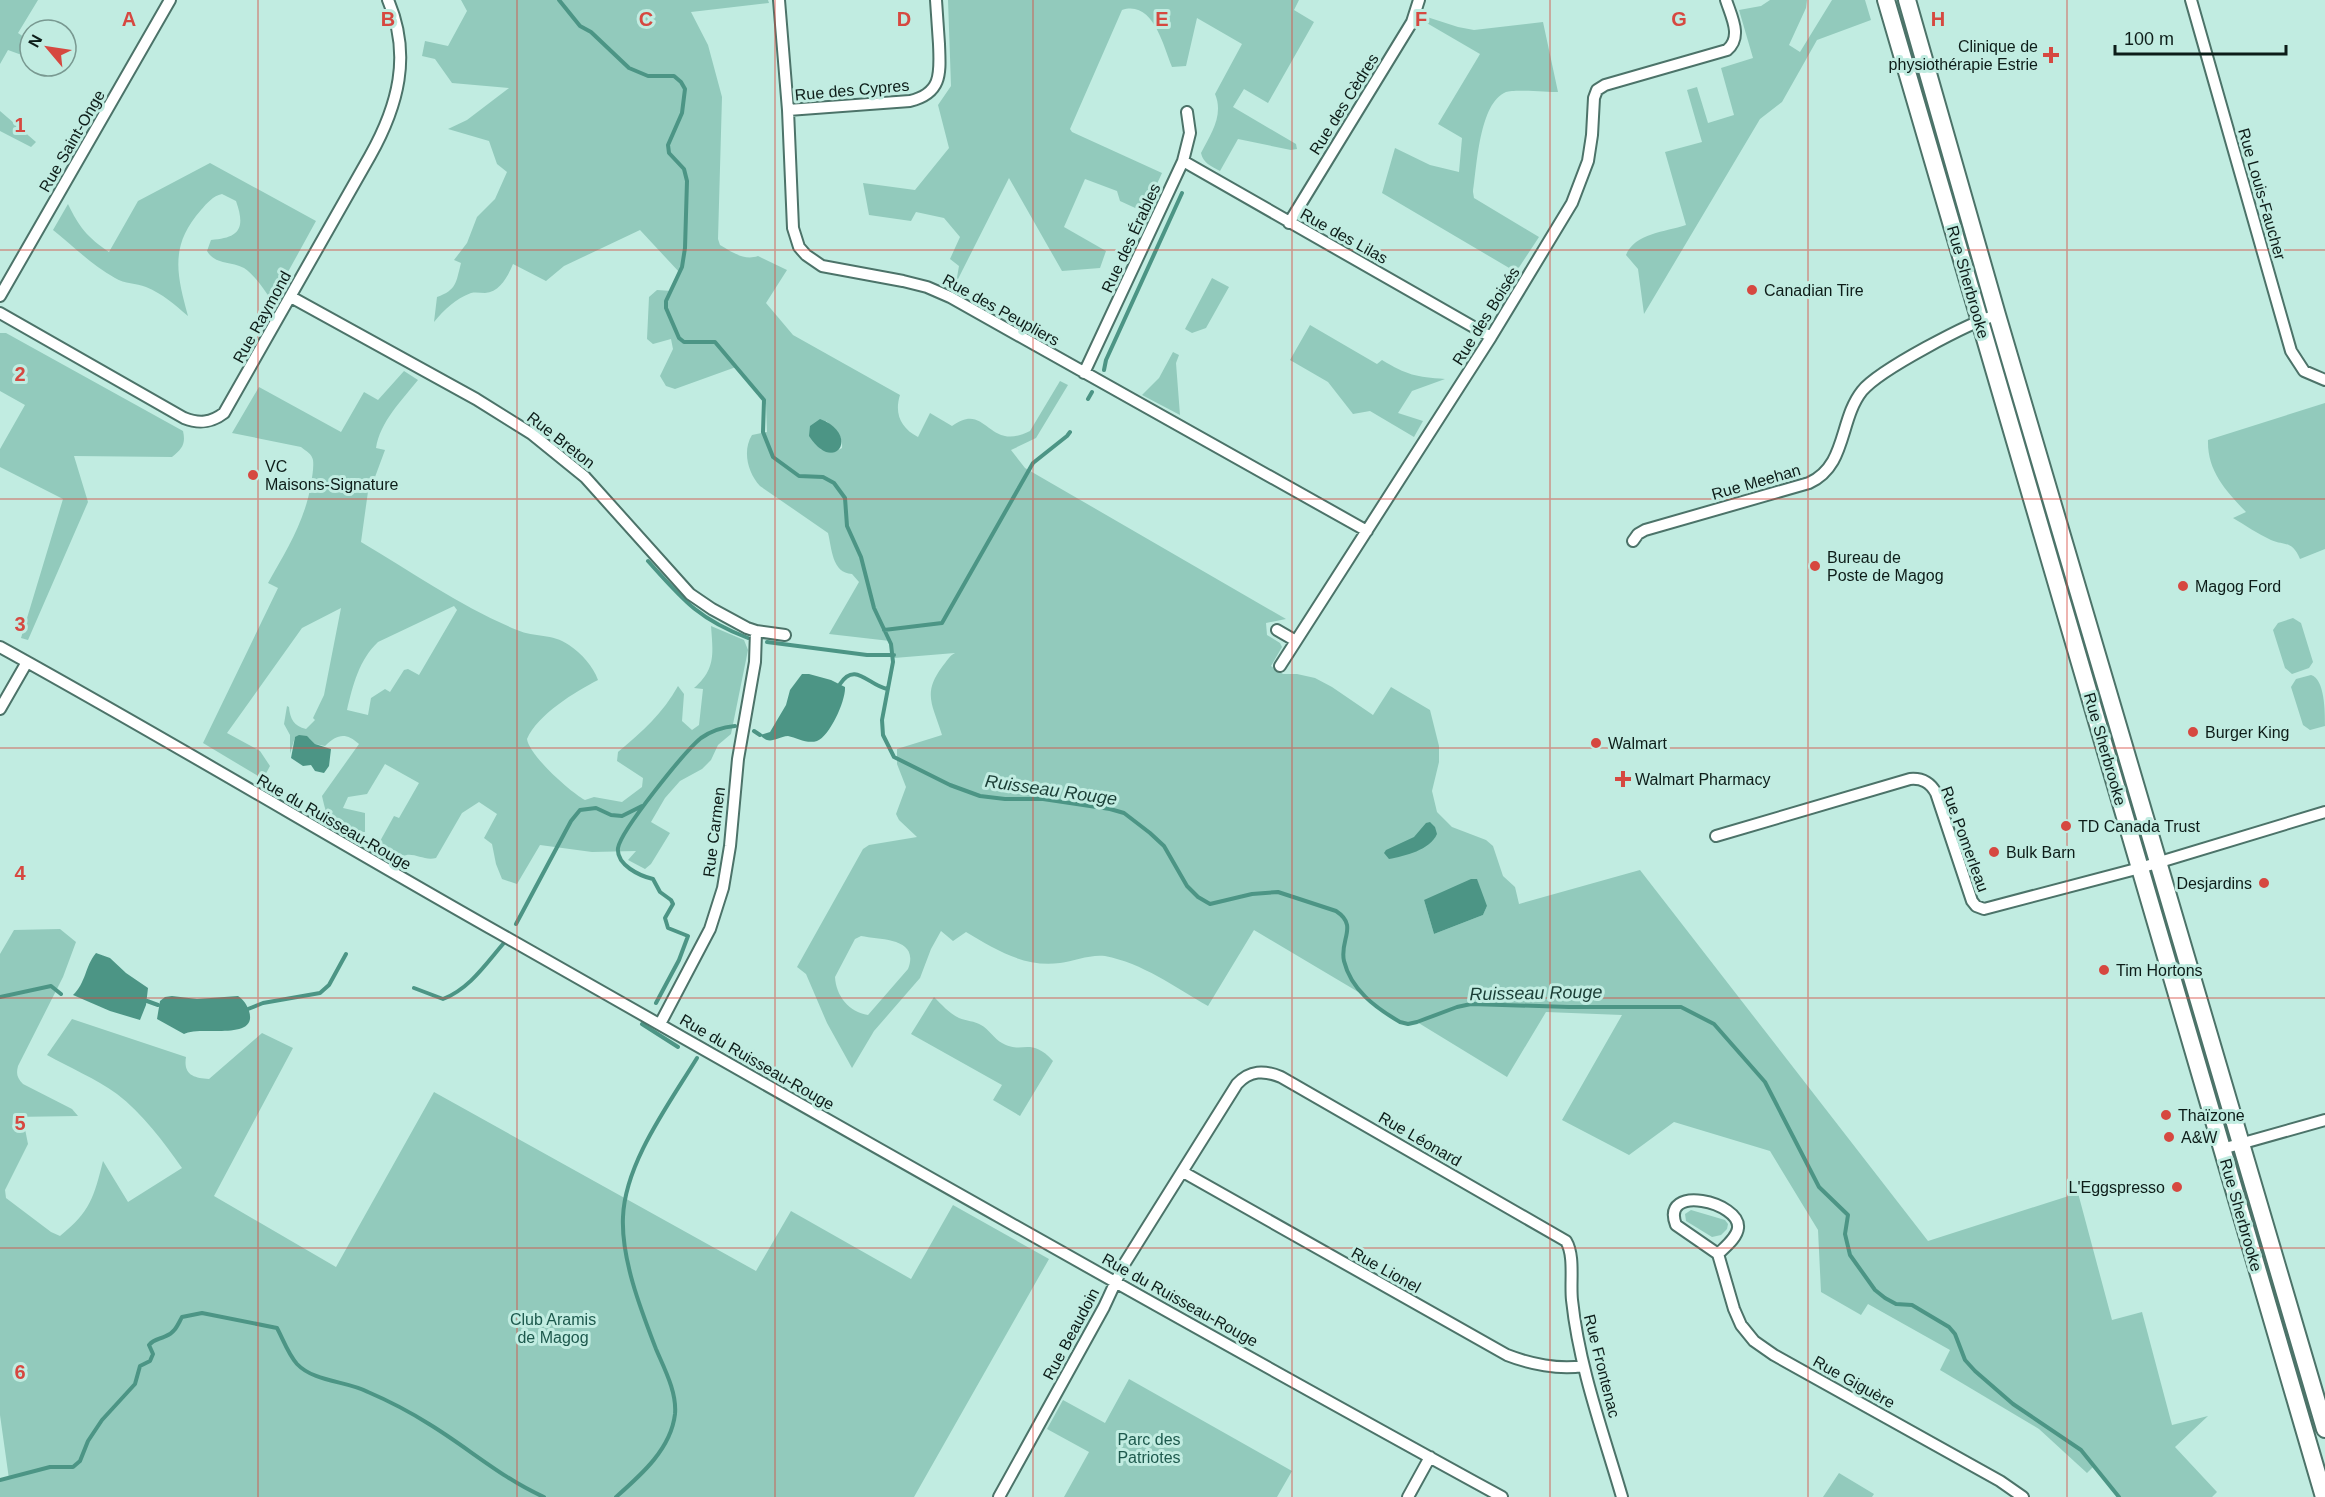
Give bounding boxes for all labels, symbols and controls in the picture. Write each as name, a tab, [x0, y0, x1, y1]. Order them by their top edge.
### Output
text: A	[122, 8, 136, 30]
text: B	[381, 8, 395, 30]
text: C	[639, 8, 653, 30]
text: D	[897, 8, 911, 30]
text: E	[1155, 8, 1169, 30]
text: F	[1415, 8, 1427, 30]
text: G	[1671, 8, 1687, 30]
text: H	[1931, 8, 1945, 30]
north arrow	[18, 18, 78, 78]
scale bar	[2115, 18, 2286, 56]
text: 100 m	[2124, 29, 2174, 49]
text: N	[25, 32, 46, 50]
place label: Clinique de physiothérapie Estrie	[1889, 38, 2038, 73]
marker: Clinique de physiothérapie Estrie	[2042, 46, 2060, 64]
street label: Rue des Cèdres	[1306, 50, 1382, 158]
street label: Rue des Cypres	[794, 77, 910, 103]
street label: Rue Saint-Onge	[36, 87, 108, 195]
text: 1	[14, 114, 26, 136]
street label: Rue Louis-Faucher	[2235, 126, 2289, 262]
street label: Rue des Érables	[1097, 180, 1164, 295]
street label: Rue des Lilas	[1297, 205, 1391, 267]
street label: Rue Sherbrooke	[1944, 224, 1992, 340]
street label: Rue des Boisés	[1449, 264, 1523, 368]
street label: Rue Raymond	[230, 268, 294, 366]
street label: Rue des Peupliers	[940, 271, 1062, 349]
place label: Canadian Tire	[1764, 282, 1864, 299]
marker: Canadian Tire	[1745, 283, 1759, 297]
text: 2	[14, 363, 26, 385]
street label: Rue Breton	[524, 408, 598, 472]
place label: VC Maisons-Signature	[265, 458, 399, 493]
street label: Rue Meehan	[1710, 461, 1802, 503]
marker: VC Maisons-Signature	[246, 468, 260, 482]
place label: Bureau de Poste de Magog	[1827, 549, 1944, 584]
marker: Bureau de Poste de Magog	[1808, 559, 1822, 573]
place label: Magog Ford	[2195, 578, 2281, 595]
marker: Magog Ford	[2176, 579, 2190, 593]
text: 3	[14, 613, 26, 635]
street label: Rue Sherbrooke	[2081, 691, 2129, 807]
place label: Burger King	[2205, 724, 2290, 741]
marker: Burger King	[2186, 725, 2200, 739]
place label: Walmart	[1608, 735, 1668, 752]
marker: Walmart	[1589, 736, 1603, 750]
street label: Rue du Ruisseau-Rouge	[254, 771, 414, 873]
water label: Ruisseau Rouge	[984, 771, 1118, 809]
place label: Walmart Pharmacy	[1635, 771, 1770, 788]
marker: Walmart Pharmacy	[1616, 772, 1630, 786]
street label: Rue Pomerleau	[1938, 784, 1992, 894]
street label: Rue Carmen	[700, 786, 728, 878]
place label: TD Canada Trust	[2078, 818, 2200, 835]
marker: TD Canada Trust	[2059, 819, 2073, 833]
place label: Bulk Barn	[2006, 844, 2075, 861]
marker: Bulk Barn	[1987, 845, 2001, 859]
text: 4	[14, 862, 26, 884]
place label: Desjardins	[2176, 875, 2252, 892]
marker: Desjardins	[2257, 876, 2271, 890]
place label: Tim Hortons	[2116, 962, 2203, 979]
marker: Tim Hortons	[2097, 963, 2111, 977]
water label: Ruisseau Rouge	[1469, 982, 1603, 1004]
street label: Rue du Ruisseau-Rouge	[677, 1011, 837, 1113]
place label: Thaïzone	[2178, 1107, 2245, 1124]
marker: Thaïzone	[2159, 1108, 2173, 1122]
street label: Rue Léonard	[1376, 1109, 1464, 1169]
text: 5	[14, 1112, 26, 1134]
place label: A&W	[2181, 1129, 2218, 1146]
marker: A&W	[2162, 1130, 2176, 1144]
street label: Rue Sherbrooke	[2217, 1157, 2265, 1273]
place label: L'Eggspresso	[2069, 1179, 2165, 1196]
marker: L'Eggspresso	[2170, 1180, 2184, 1194]
street label: Rue Lionel	[1348, 1244, 1424, 1296]
street label: Rue du Ruisseau-Rouge	[1099, 1250, 1261, 1350]
street label: Rue Beaudoin	[1040, 1285, 1102, 1383]
park label: Club Aramis de Magog	[510, 1311, 596, 1346]
street label: Rue Frontenac	[1581, 1313, 1623, 1419]
street label: Rue Giguère	[1810, 1353, 1898, 1411]
text: 6	[14, 1361, 26, 1383]
park label: Parc des Patriotes	[1117, 1431, 1181, 1466]

